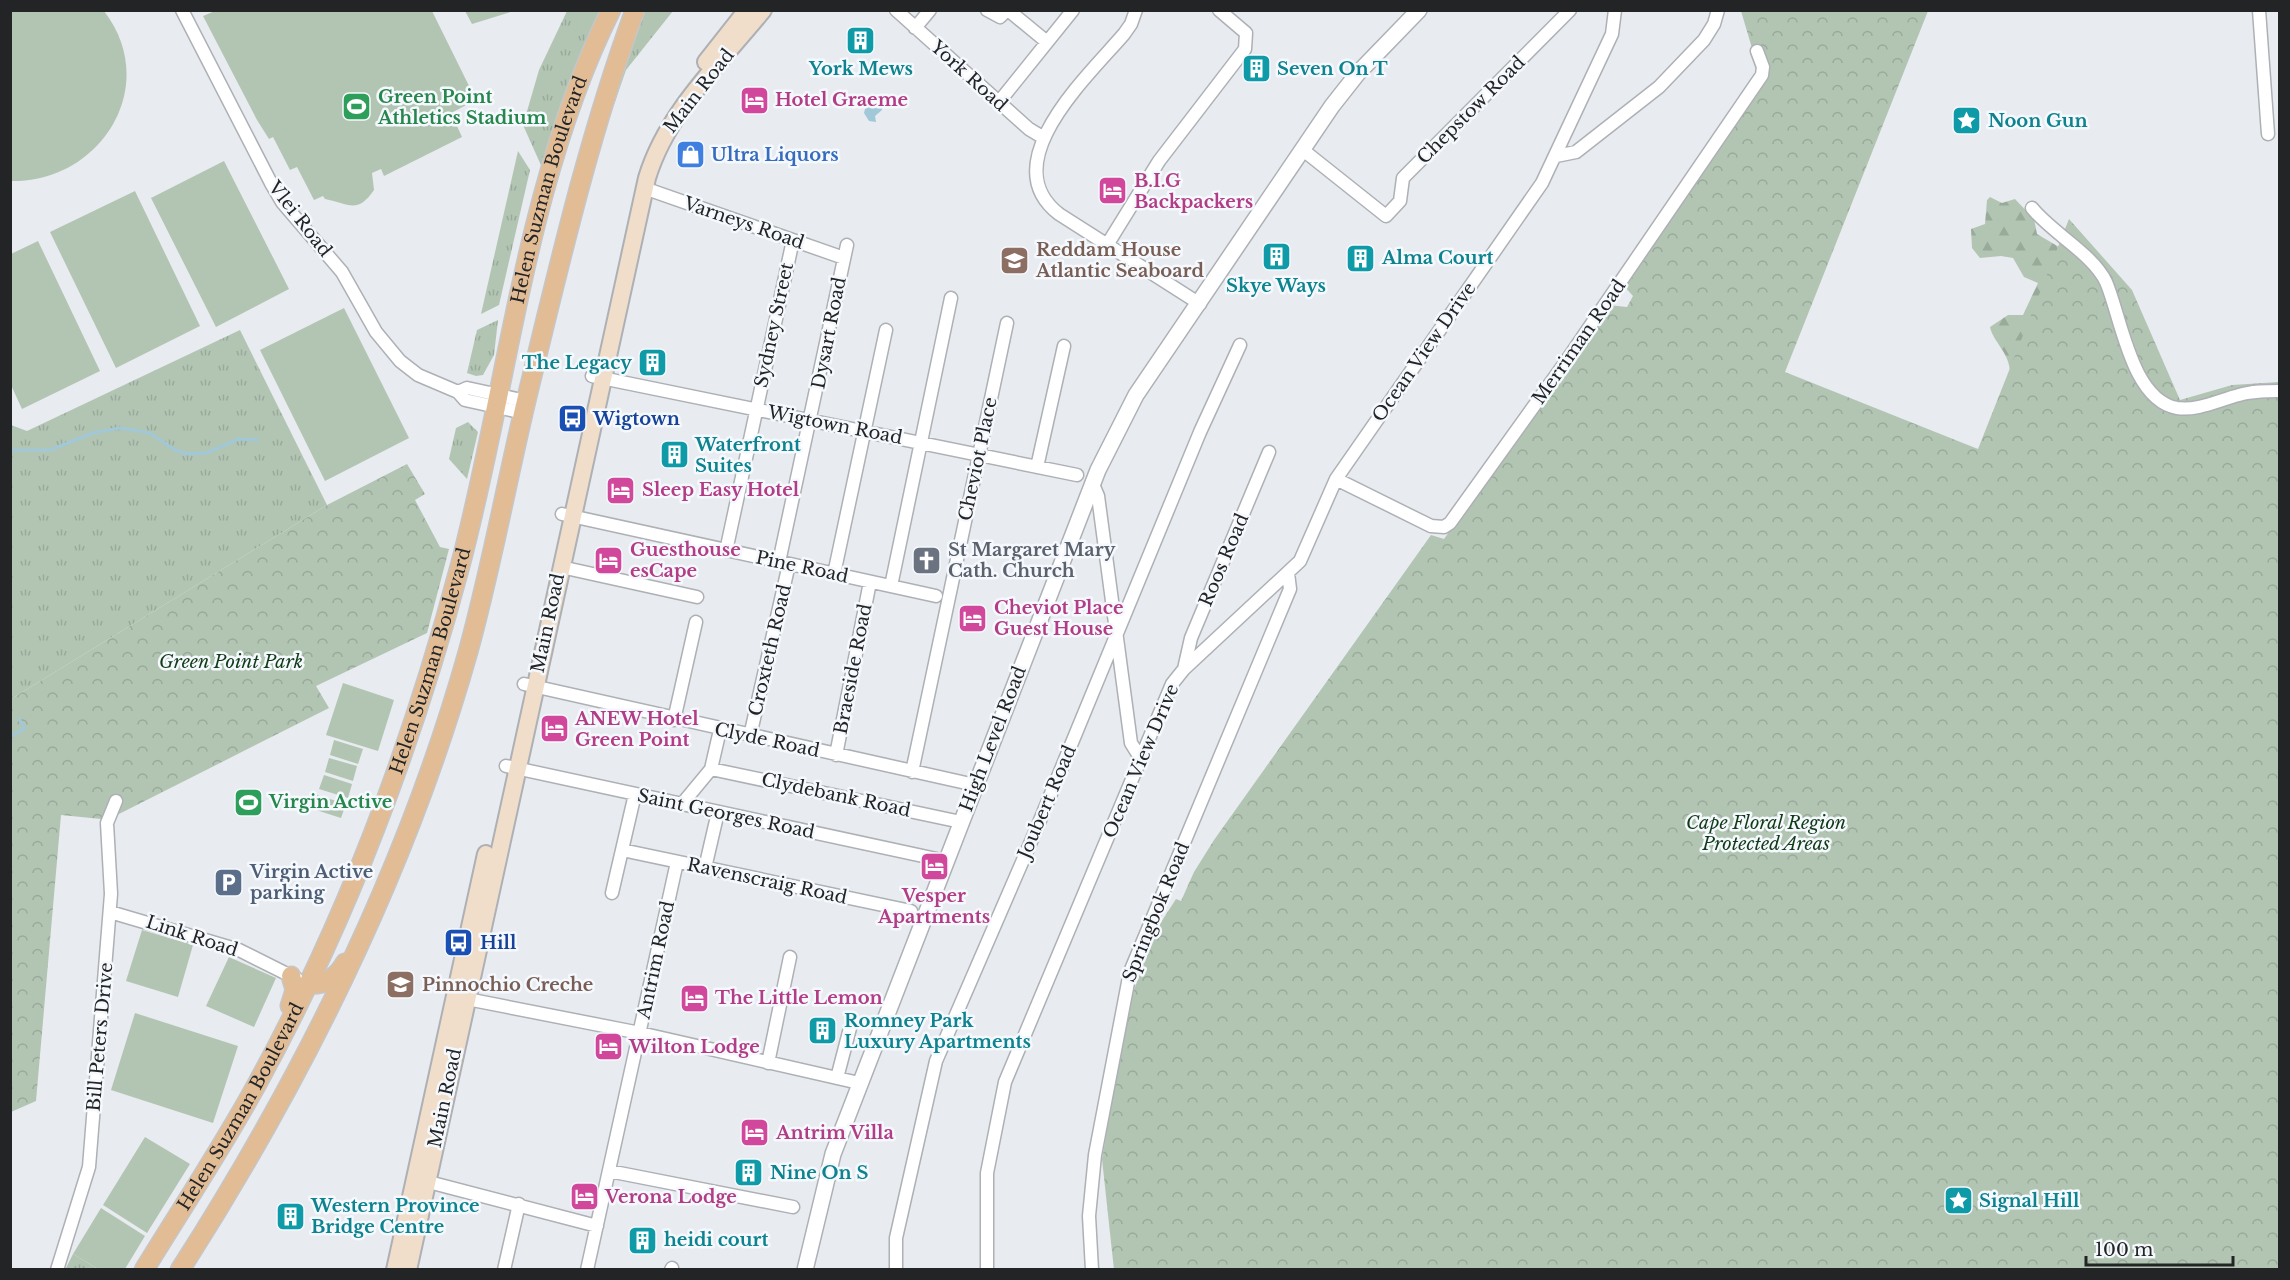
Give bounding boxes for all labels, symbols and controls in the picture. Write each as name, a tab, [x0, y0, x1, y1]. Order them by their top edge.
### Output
building icon: York Mews	[845, 24, 877, 56]
street label: York Road	[925, 35, 1012, 116]
street label: Main Road	[659, 44, 739, 138]
street label: Chepstow Road	[1412, 51, 1530, 169]
building icon: Seven On T	[1240, 53, 1272, 85]
place label: York Mews	[808, 58, 913, 80]
place label: Seven On T	[1277, 58, 1388, 80]
street label: Helen Suzman Boulevard	[507, 73, 592, 306]
hotel icon: Hotel Graeme	[738, 84, 770, 116]
place label: Green Point Athletics Stadium	[377, 86, 547, 129]
place label: Hotel Graeme	[775, 89, 908, 111]
sports icon: Green Point Athletics Stadium	[341, 91, 373, 123]
place icon: Noon Gun	[1951, 105, 1983, 137]
place label: Noon Gun	[1988, 110, 2088, 132]
shop icon: Ultra Liquors	[674, 139, 706, 171]
place label: Ultra Liquors	[711, 144, 839, 166]
place label: B.I.G Backpackers	[1134, 170, 1253, 213]
hotel icon: B.I.G Backpackers	[1097, 175, 1129, 207]
street label: Vlei Road	[263, 176, 336, 261]
street label: Varneys Road	[680, 192, 807, 254]
place label: Reddam House Atlantic Seaboard	[1035, 239, 1204, 282]
building icon: Skye Ways	[1260, 241, 1292, 273]
building icon: Alma Court	[1345, 242, 1377, 274]
school or university icon: Reddam House Atlantic Seaboard	[999, 244, 1031, 276]
place label: Alma Court	[1381, 247, 1493, 269]
street label: Sydney Street	[750, 260, 798, 390]
street label: Dysart Road	[807, 275, 851, 391]
place label: Skye Ways	[1226, 275, 1326, 297]
street label: Merriman Road	[1528, 275, 1630, 409]
street label: Ocean View Drive	[1368, 278, 1480, 426]
building icon: The Legacy	[637, 347, 669, 379]
place label: The Legacy	[522, 352, 632, 374]
street label: Cheviot Place	[954, 395, 1002, 523]
street label: Wigtown Road	[765, 401, 904, 449]
bus stop icon: Wigtown	[556, 403, 588, 435]
place label: Wigtown	[592, 408, 680, 430]
place label: Waterfront Suites	[694, 434, 801, 477]
building icon: Waterfront Suites	[658, 439, 690, 471]
hotel icon: Sleep Easy Hotel	[605, 474, 637, 506]
place label: Sleep Easy Hotel	[642, 479, 800, 501]
street label: Roos Road	[1195, 510, 1253, 610]
place label: Guesthouse esCape	[630, 539, 741, 582]
place label: St Margaret Mary Cath. Church	[948, 539, 1116, 582]
hotel icon: Guesthouse esCape	[593, 544, 625, 576]
church icon: St Margaret Mary Cath. Church	[911, 544, 943, 576]
street label: Helen Suzman Boulevard	[385, 545, 475, 777]
street label: Pine Road	[754, 546, 850, 588]
street label: Main Road	[527, 571, 569, 675]
street label: Croxteth Road	[744, 582, 796, 718]
place label: Cheviot Place Guest House	[994, 597, 1124, 640]
street label: Braeside Road	[830, 602, 876, 736]
hotel icon: Cheviot Place Guest House	[957, 602, 989, 634]
park label: Green Point Park	[159, 651, 303, 673]
street label: High Level Road	[955, 663, 1031, 815]
street label: Ocean View Drive	[1099, 681, 1183, 841]
place label: ANEW Hotel Green Point	[574, 708, 699, 751]
hotel icon: ANEW Hotel Green Point	[538, 713, 570, 745]
street label: Clyde Road	[712, 718, 822, 762]
street label: Joubert Road	[1012, 742, 1081, 864]
street label: Clydebank Road	[759, 768, 913, 822]
street label: Saint Georges Road	[635, 784, 817, 844]
sports icon: Virgin Active	[232, 786, 264, 818]
place label: Virgin Active	[268, 791, 392, 813]
park label: Cape Floral Region Protected Areas	[1686, 812, 1846, 855]
street label: Springbok Road	[1118, 839, 1194, 985]
hotel icon: Vesper Apartments	[918, 851, 950, 883]
street label: Ravenscraig Road	[685, 853, 849, 909]
place label: Virgin Active parking	[249, 861, 373, 904]
parking icon: Virgin Active parking	[213, 866, 245, 898]
place label: Vesper Apartments	[877, 885, 990, 928]
street label: Antrim Road	[633, 899, 679, 1022]
street label: Link Road	[143, 911, 241, 961]
bus stop icon: Hill	[443, 927, 475, 959]
place label: Hill	[480, 932, 517, 954]
street label: Bill Peters Drive	[83, 962, 117, 1112]
school or university icon: Pinnochio Creche	[385, 969, 417, 1001]
place label: Pinnochio Creche	[422, 974, 593, 996]
hotel icon: The Little Lemon	[678, 982, 710, 1014]
place label: The Little Lemon	[715, 987, 883, 1009]
street label: Helen Suzman Boulevard	[173, 999, 308, 1215]
place label: Romney Park Luxury Apartments	[844, 1010, 1031, 1053]
building icon: Romney Park Luxury Apartments	[807, 1015, 839, 1047]
hotel icon: Wilton Lodge	[592, 1031, 624, 1063]
place label: Wilton Lodge	[628, 1036, 760, 1058]
street label: Main Road	[424, 1046, 466, 1150]
hotel icon: Antrim Villa	[739, 1117, 771, 1149]
place label: Antrim Villa	[775, 1122, 894, 1144]
building icon: Nine On S	[733, 1157, 765, 1189]
place label: Nine On S	[770, 1162, 868, 1184]
hotel icon: Verona Lodge	[568, 1181, 600, 1213]
place icon: Signal Hill	[1942, 1185, 1974, 1217]
place label: Verona Lodge	[604, 1186, 737, 1208]
place label: Signal Hill	[1979, 1190, 2080, 1212]
place label: Western Province Bridge Centre	[310, 1195, 480, 1238]
building icon: Western Province Bridge Centre	[274, 1200, 306, 1232]
building icon: heidi court	[627, 1224, 659, 1256]
place label: heidi court	[664, 1229, 768, 1251]
scale bar	[2086, 1229, 2233, 1267]
text: 100 m	[2095, 1239, 2153, 1261]

